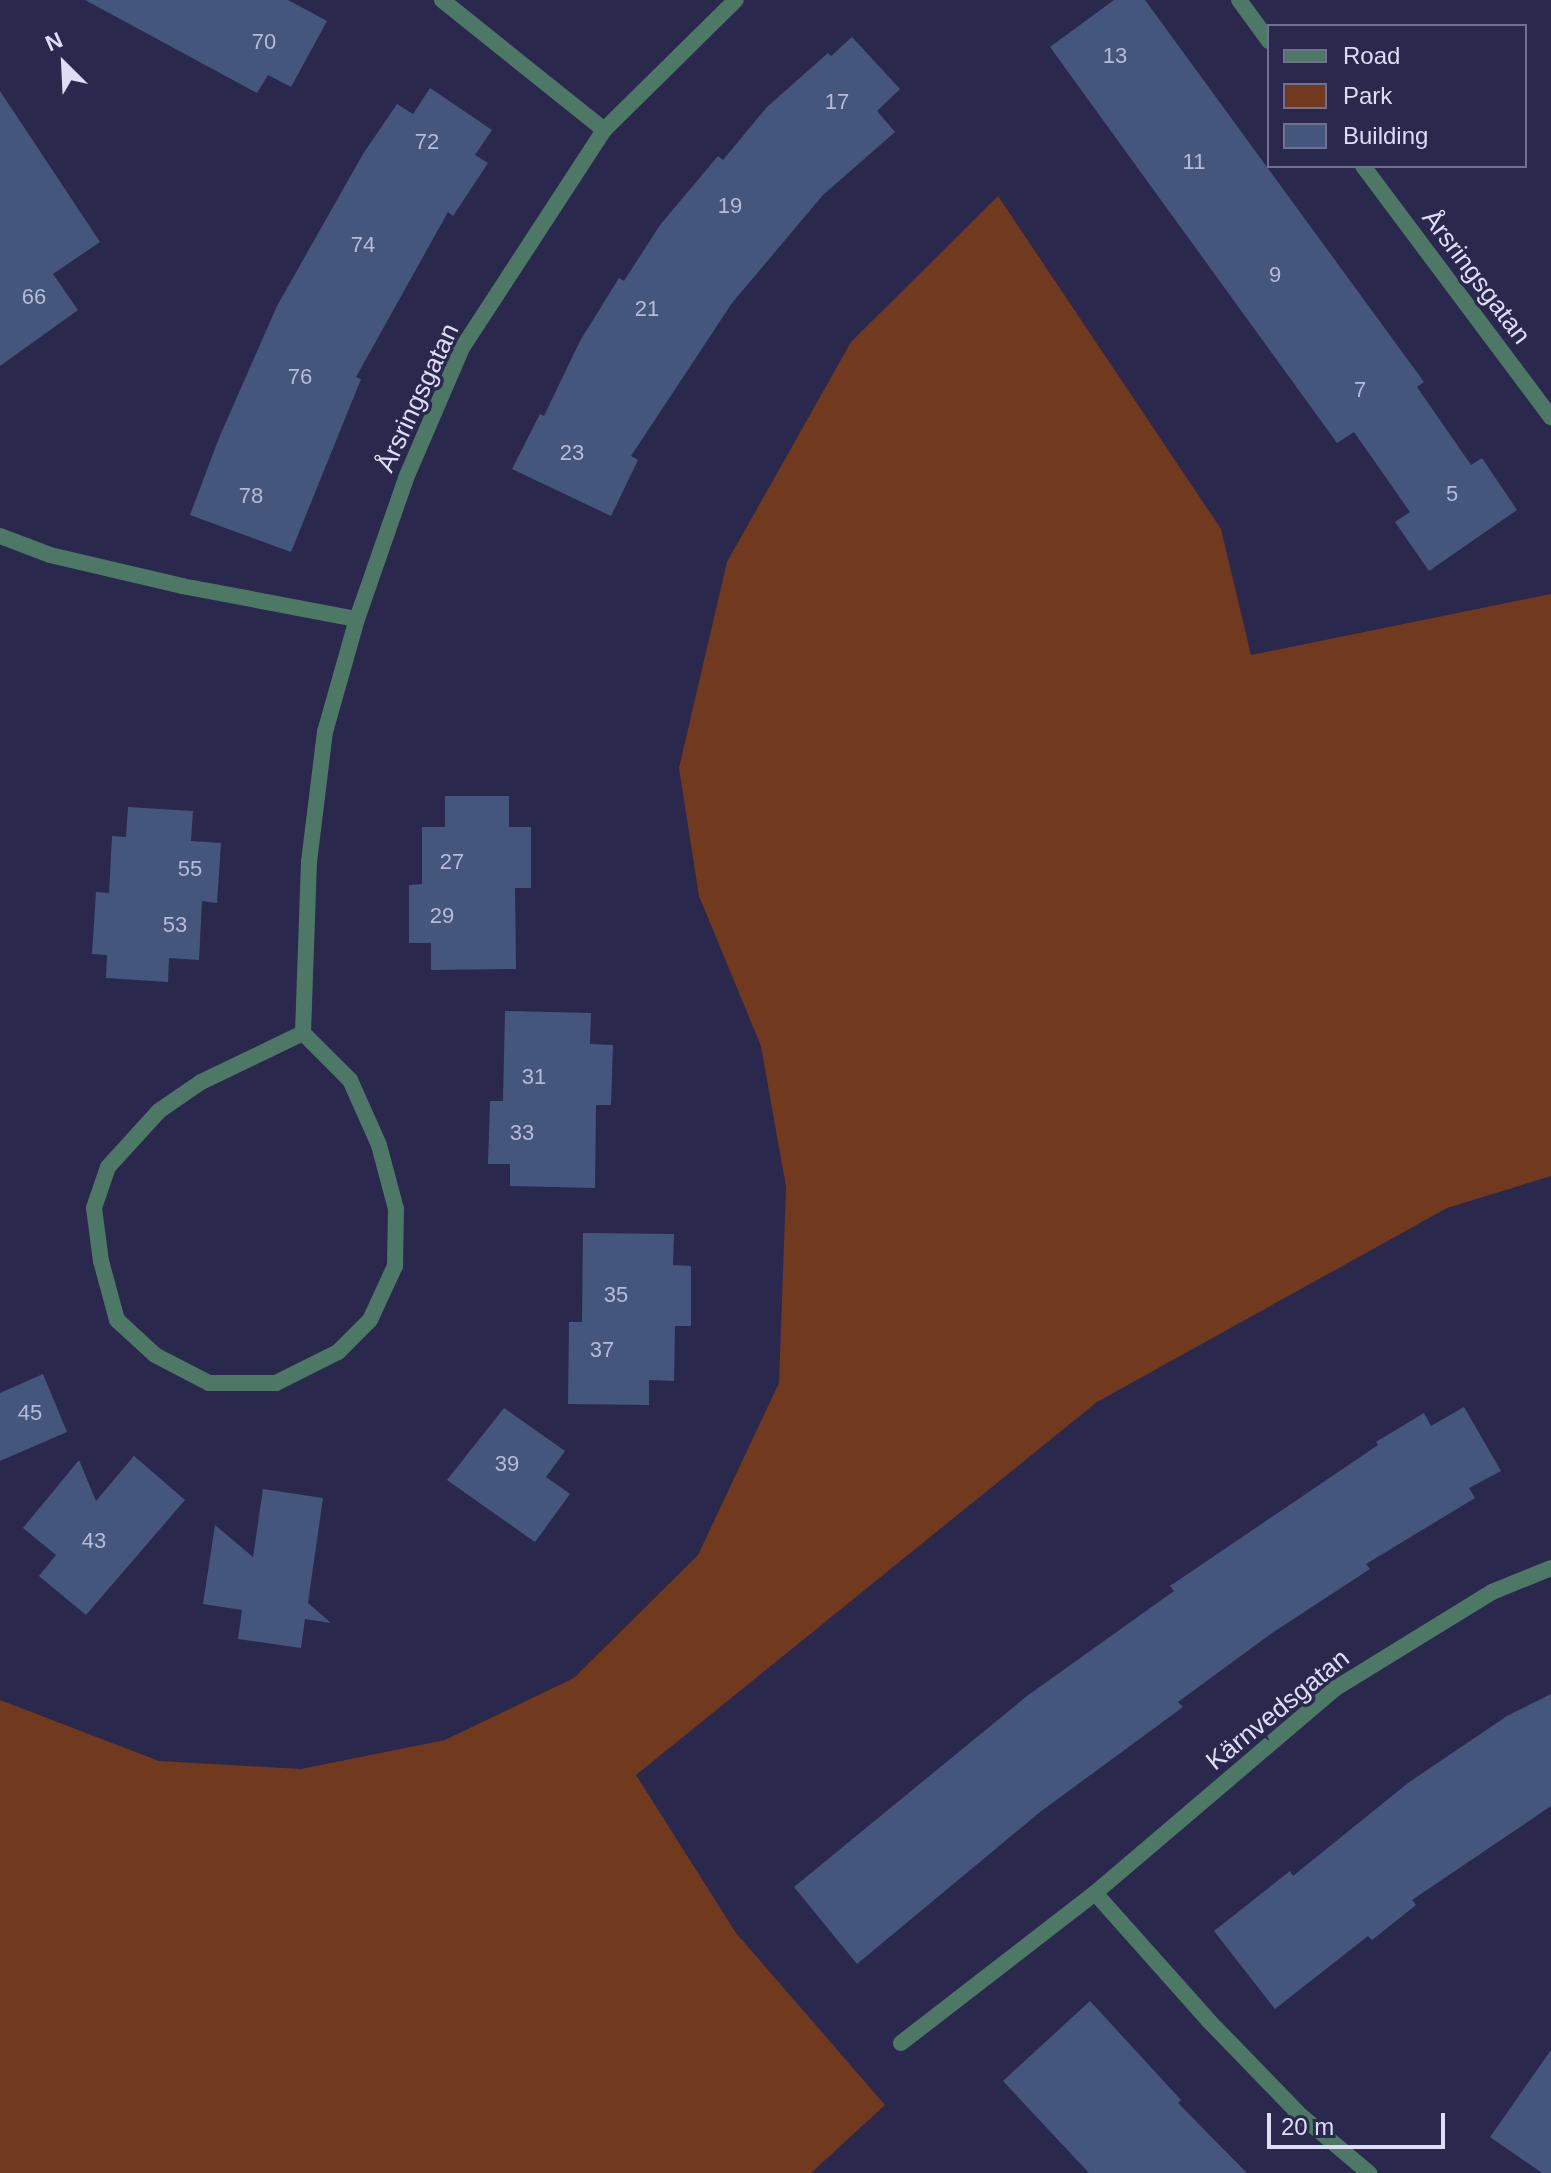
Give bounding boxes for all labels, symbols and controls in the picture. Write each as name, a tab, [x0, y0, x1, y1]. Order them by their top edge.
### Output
north arrow	[24, 24, 104, 104]
legend	[1267, 24, 1527, 168]
text: N	[42, 27, 66, 56]
house number: 70	[252, 29, 276, 55]
text: Road	[1343, 42, 1400, 69]
house number: 13	[1103, 43, 1127, 69]
text: Park	[1343, 82, 1392, 109]
house number: 17	[825, 89, 849, 115]
text: Building	[1343, 122, 1428, 149]
house number: 72	[415, 129, 439, 155]
house number: 11	[1183, 149, 1205, 175]
house number: 19	[718, 193, 742, 219]
street label: Årsringsgatan	[1415, 204, 1537, 350]
house number: 74	[351, 232, 375, 258]
house number: 9	[1269, 262, 1281, 288]
house number: 66	[22, 284, 46, 310]
house number: 21	[635, 296, 659, 322]
street label: Årsringsgatan	[370, 319, 466, 477]
house number: 76	[288, 364, 312, 390]
house number: 7	[1354, 377, 1366, 403]
house number: 23	[560, 440, 584, 466]
house number: 5	[1446, 481, 1458, 507]
house number: 78	[239, 483, 263, 509]
house number: 27	[440, 849, 464, 875]
house number: 55	[178, 856, 202, 882]
house number: 29	[430, 903, 454, 929]
house number: 53	[163, 912, 187, 938]
house number: 31	[522, 1064, 546, 1090]
house number: 33	[510, 1120, 534, 1146]
house number: 35	[604, 1282, 628, 1308]
house number: 37	[590, 1337, 614, 1363]
house number: 45	[18, 1400, 42, 1426]
house number: 39	[495, 1451, 519, 1477]
house number: 43	[82, 1528, 106, 1554]
street label: Kärnvedsgatan	[1200, 1643, 1356, 1777]
scale bar	[1271, 2097, 1449, 2147]
text: 20 m	[1281, 2113, 1334, 2140]

